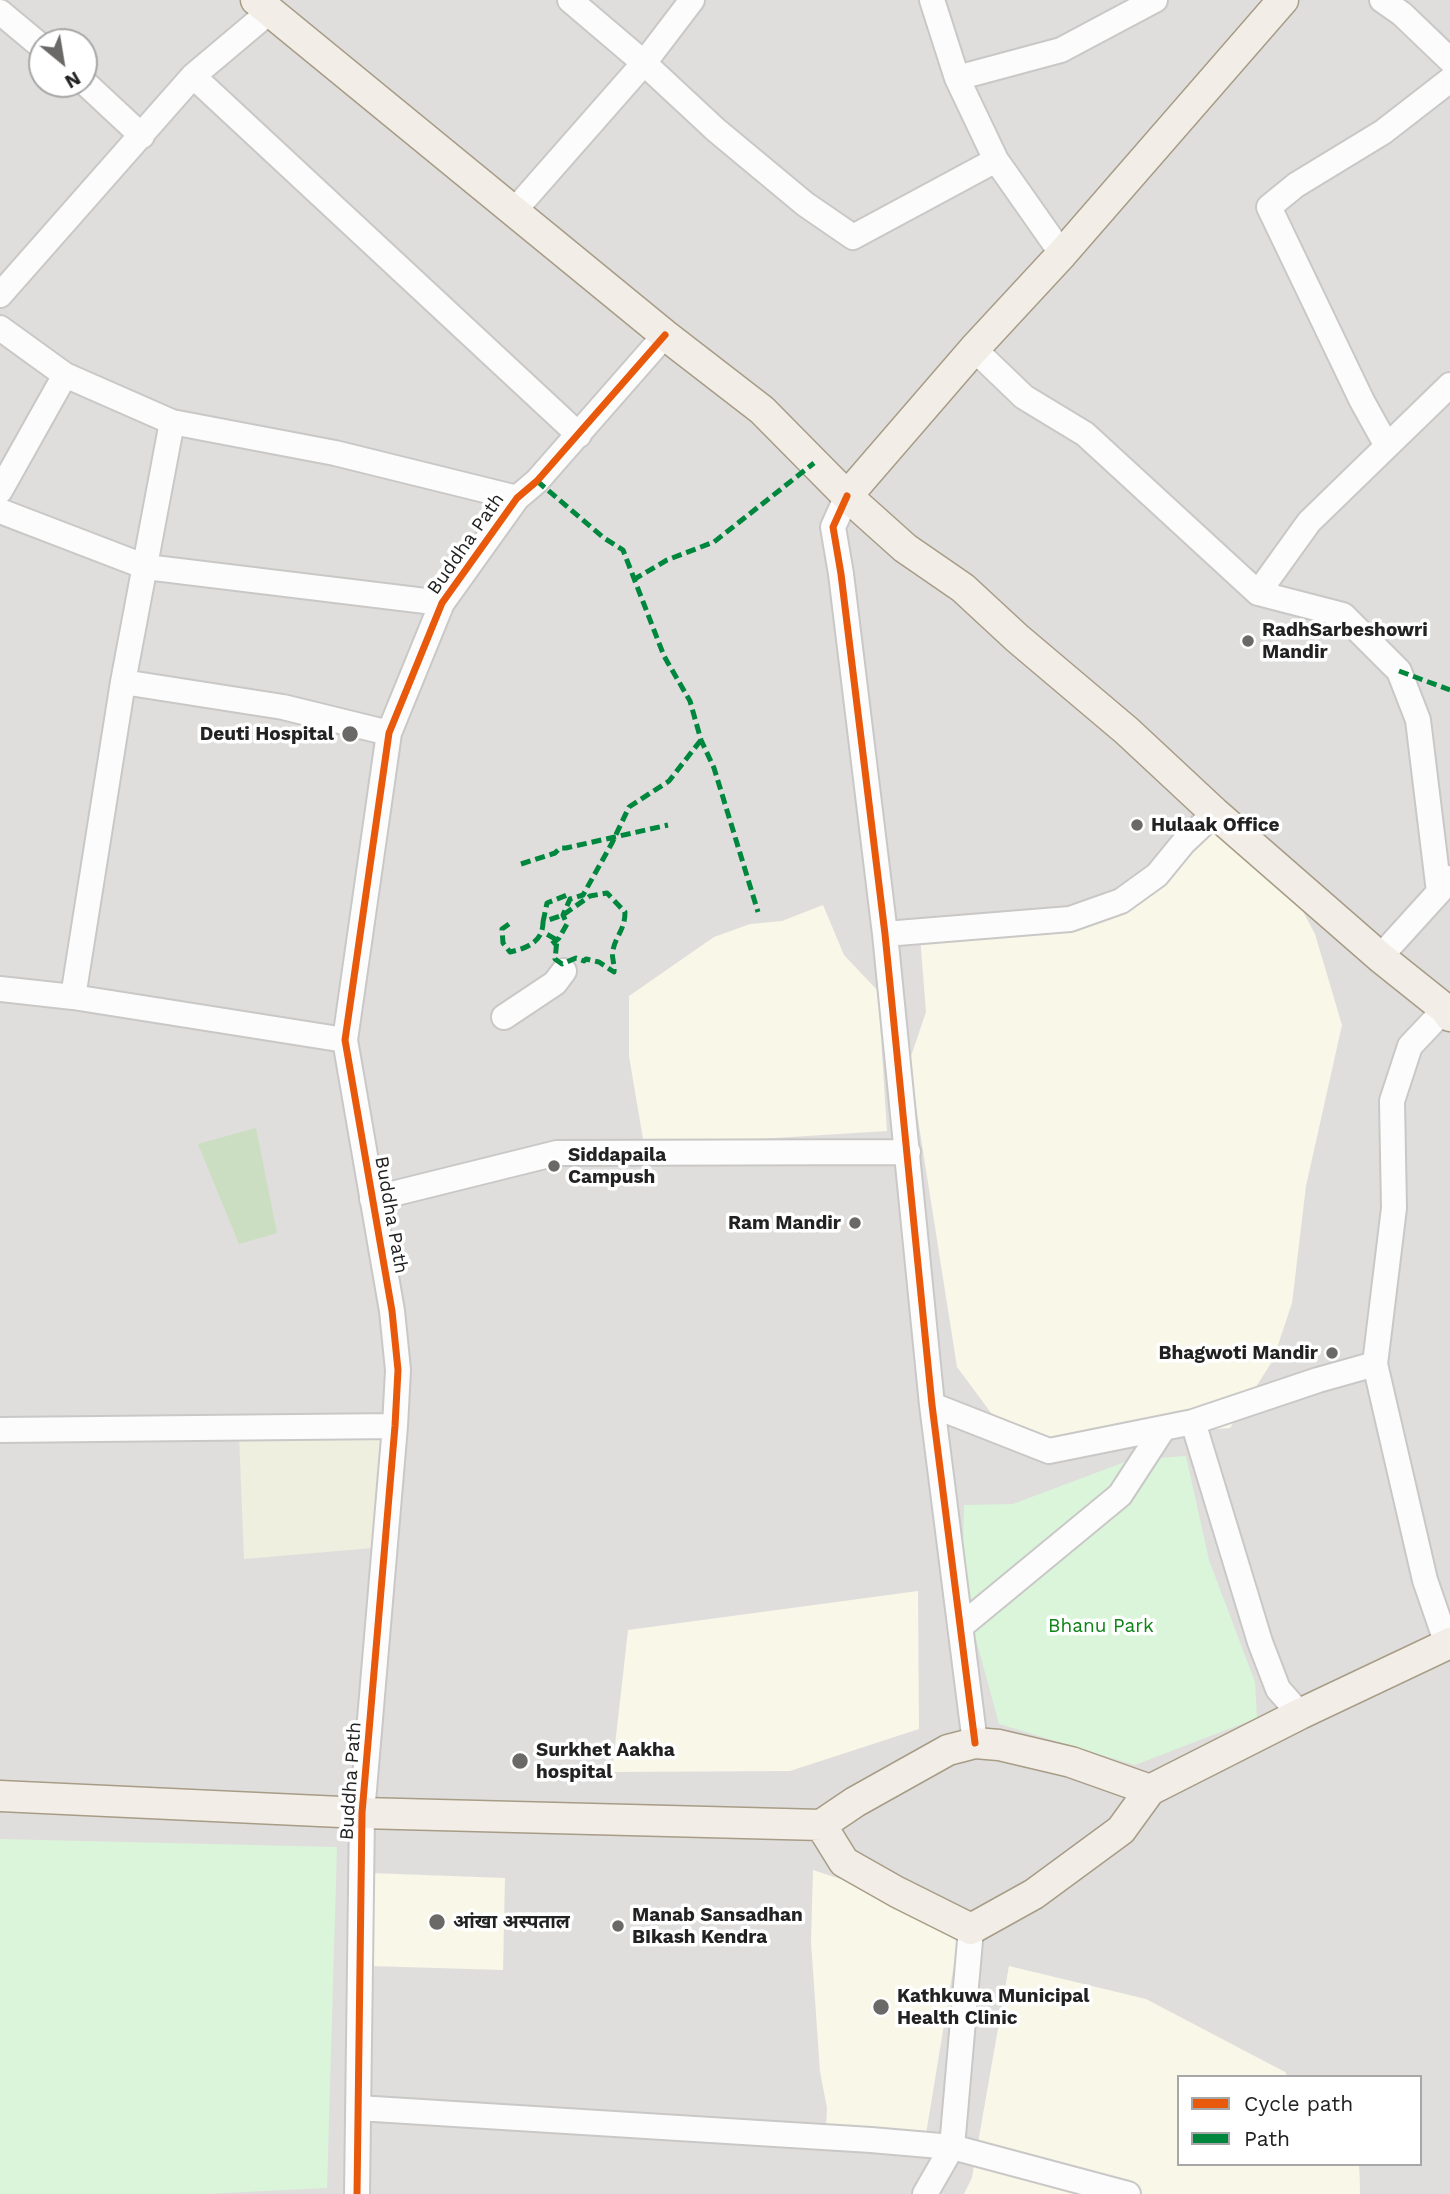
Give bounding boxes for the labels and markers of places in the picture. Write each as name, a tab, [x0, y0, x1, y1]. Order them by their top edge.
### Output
place label: RadhSarbeshowri Mandir	[1262, 619, 1428, 663]
marker: RadhSarbeshowri Mandir	[1240, 633, 1256, 649]
place label: Deuti Hospital	[200, 723, 334, 745]
marker: Deuti Hospital	[340, 724, 360, 744]
place label: Hulaak Office	[1151, 814, 1280, 836]
marker: Hulaak Office	[1129, 817, 1145, 833]
place label: Siddapaila Campush	[568, 1144, 666, 1188]
marker: Siddapaila Campush	[546, 1158, 562, 1174]
place label: Ram Mandir	[728, 1212, 841, 1234]
marker: Ram Mandir	[847, 1215, 863, 1231]
place label: Bhagwoti Mandir	[1158, 1342, 1318, 1364]
marker: Bhagwoti Mandir	[1324, 1345, 1340, 1361]
place label: Surkhet Aakha hospital	[536, 1739, 675, 1783]
marker: Surkhet Aakha hospital	[510, 1751, 530, 1771]
place label: Manab Sansadhan BIkash Kendra	[632, 1904, 803, 1948]
place label: आंखा अस्पताल	[453, 1911, 570, 1933]
marker: आंखा अस्पताल	[427, 1912, 447, 1932]
marker: Manab Sansadhan BIkash Kendra	[610, 1918, 626, 1934]
place label: Kathkuwa Municipal Health Clinic	[897, 1985, 1090, 2029]
marker: Kathkuwa Municipal Health Clinic	[871, 1997, 891, 2017]

